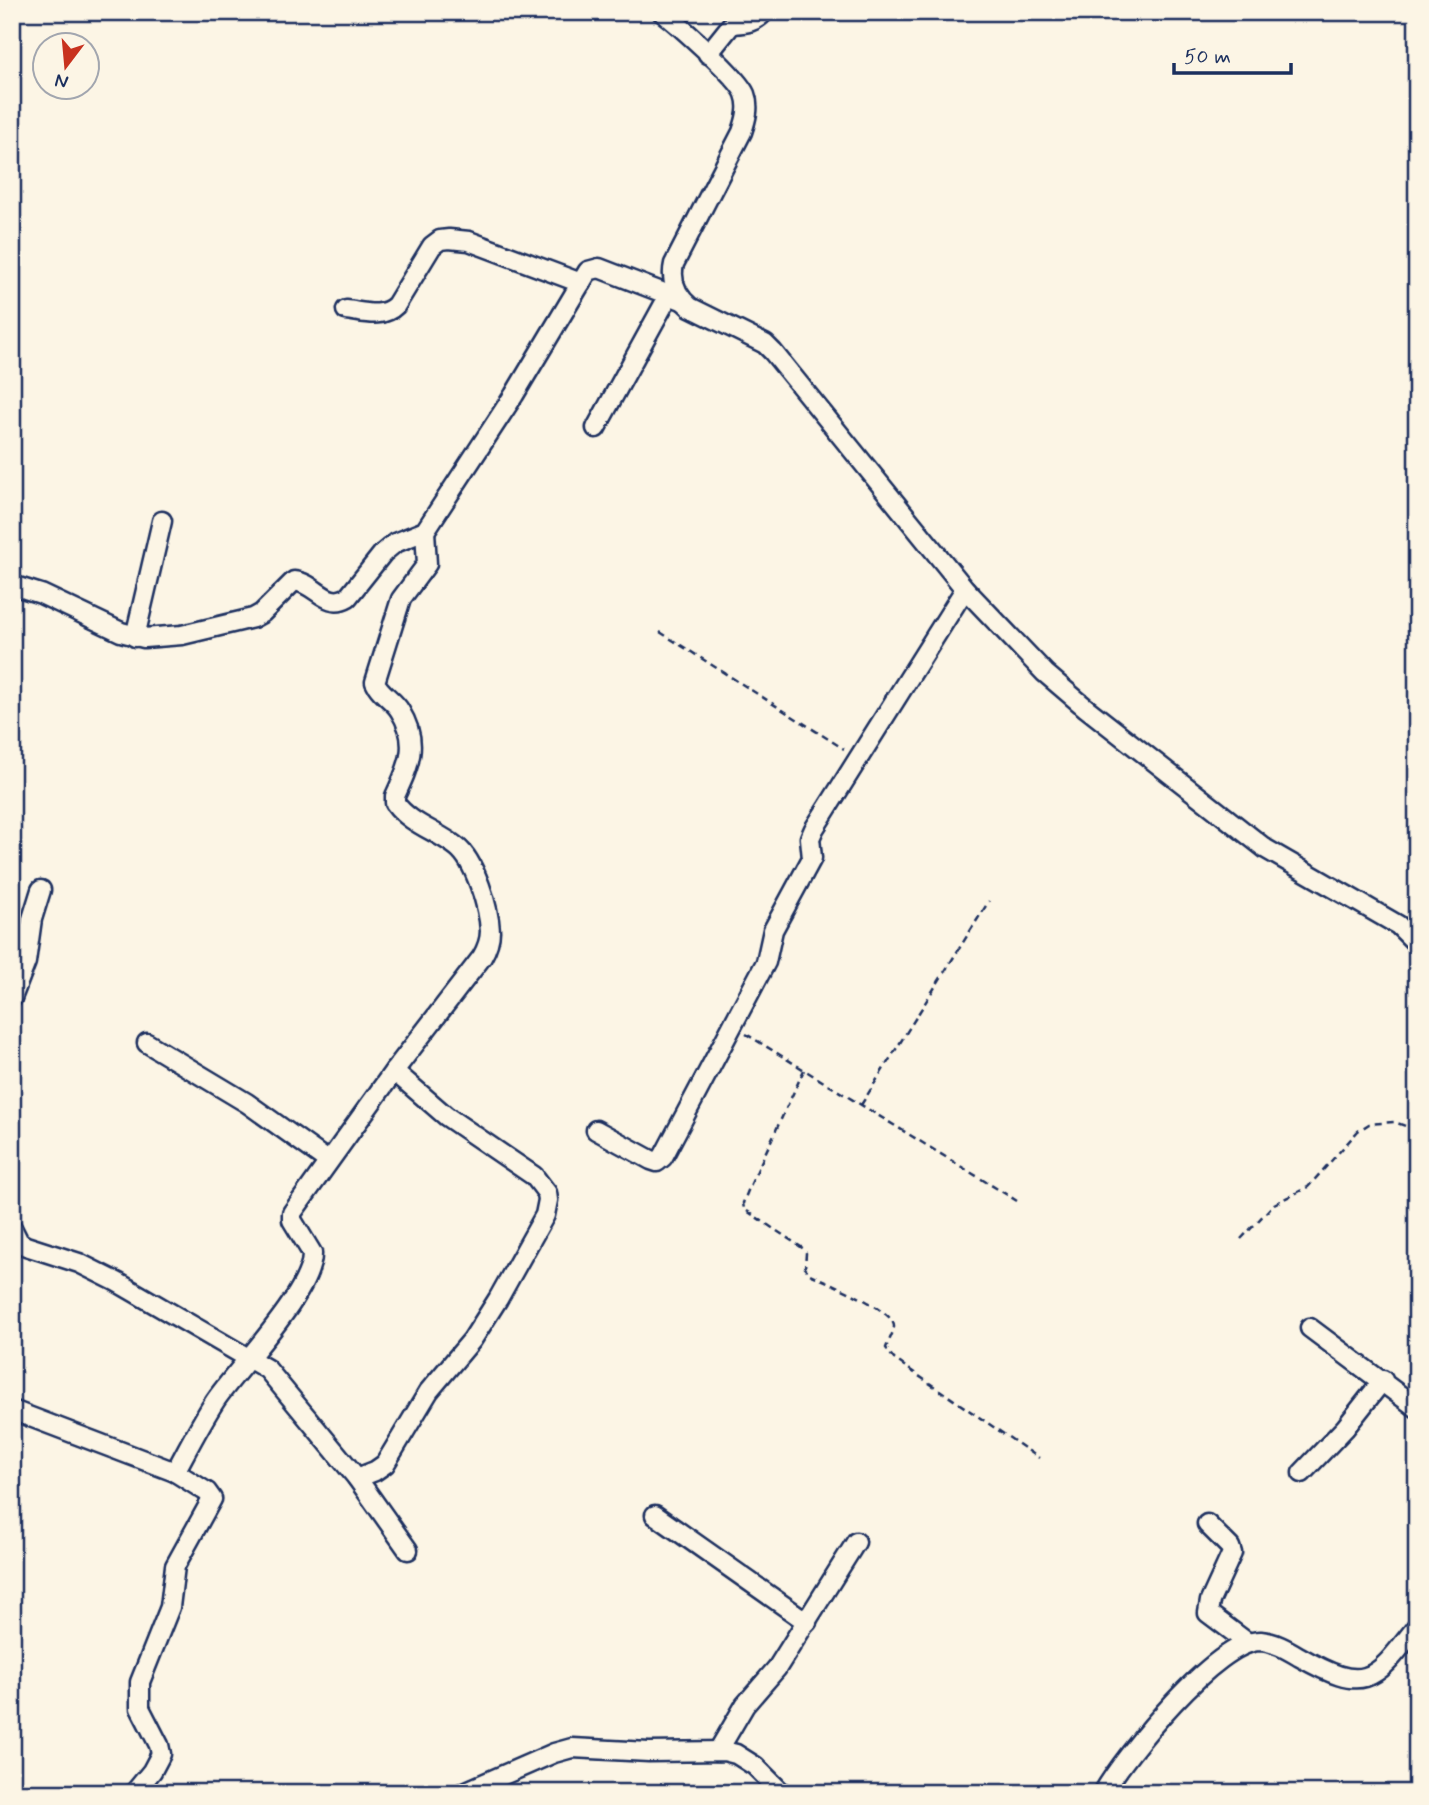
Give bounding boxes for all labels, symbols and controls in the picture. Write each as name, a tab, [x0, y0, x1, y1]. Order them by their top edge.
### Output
north arrow	[32, 32, 102, 102]
scale bar	[1174, 32, 1291, 76]
text: 50 m	[1184, 43, 1231, 71]
text: N	[52, 67, 71, 95]

